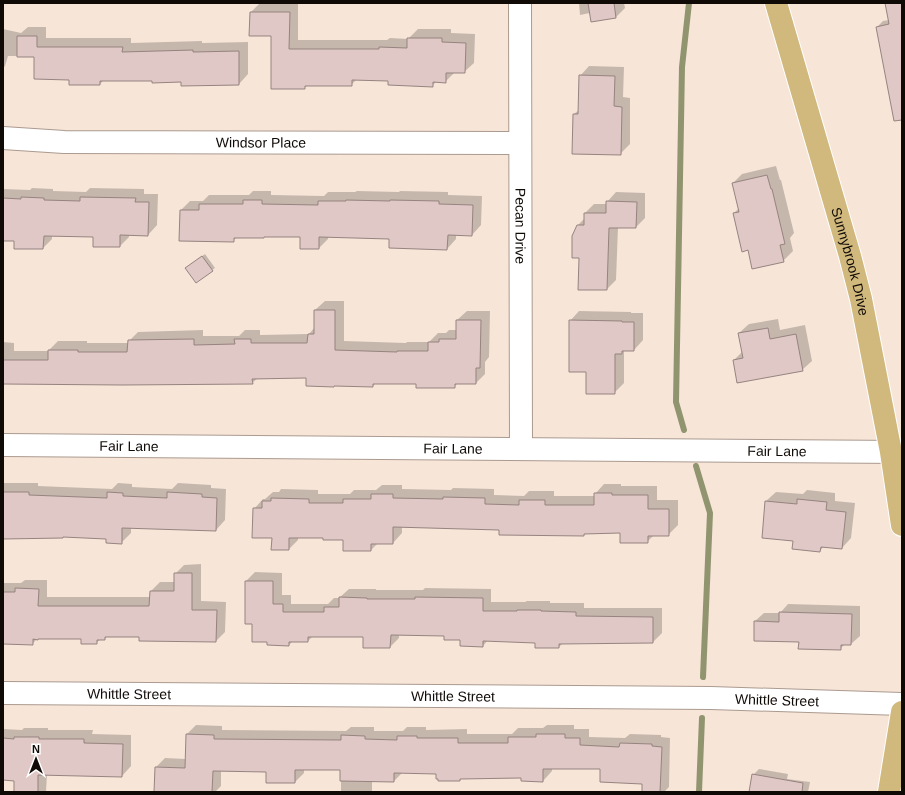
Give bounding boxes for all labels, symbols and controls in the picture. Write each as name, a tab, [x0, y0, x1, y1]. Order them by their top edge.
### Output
street label: Windsor Place	[216, 134, 306, 151]
street label: Pecan Drive	[512, 188, 529, 264]
street label: Sunnybrook Drive	[828, 205, 872, 317]
street label: Fair Lane	[99, 438, 159, 454]
street label: Fair Lane	[423, 440, 483, 457]
street label: Fair Lane	[747, 443, 807, 459]
street label: Whittle Street	[87, 686, 171, 702]
street label: Whittle Street	[411, 688, 495, 704]
street label: Whittle Street	[735, 691, 819, 709]
north arrow	[16, 739, 56, 779]
text: N	[32, 743, 40, 755]

